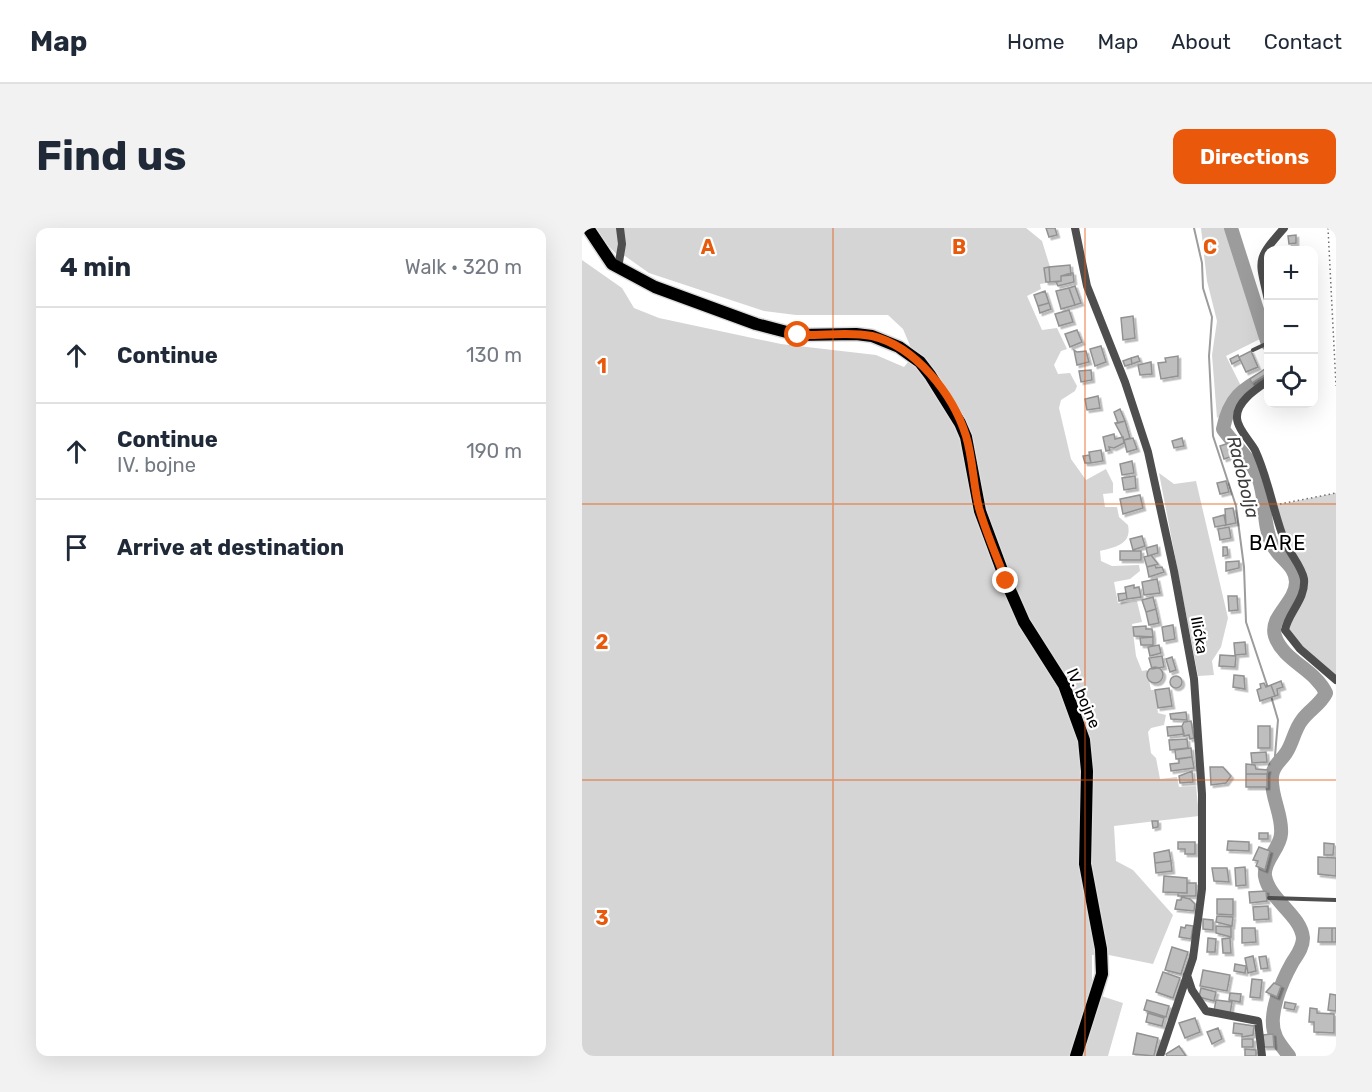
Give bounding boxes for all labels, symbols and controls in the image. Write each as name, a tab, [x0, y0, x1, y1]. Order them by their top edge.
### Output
text: Map	[30, 25, 87, 58]
text: Home	[1007, 29, 1064, 54]
text: Map	[1097, 29, 1138, 54]
text: About	[1171, 29, 1231, 54]
text: Contact	[1264, 29, 1342, 54]
button: Directions	[1173, 129, 1336, 184]
text: Find us	[36, 131, 187, 181]
text: A	[701, 235, 716, 259]
text: B	[952, 235, 966, 259]
text: C	[1203, 235, 1217, 259]
map controls	[1264, 246, 1318, 408]
button: +	[1264, 246, 1318, 300]
text: 4 min	[60, 252, 131, 283]
text: Walk · 320 m	[405, 255, 522, 279]
button: −	[1264, 300, 1318, 354]
route start	[784, 321, 810, 347]
icon: ahead	[60, 339, 93, 372]
text: Continue	[117, 342, 218, 369]
text: 130 m	[466, 343, 522, 367]
text: 1	[597, 354, 607, 378]
button: locate	[1264, 354, 1318, 408]
text: Continue	[117, 426, 218, 453]
water label: Radobolja	[1222, 434, 1264, 521]
icon: ahead	[60, 435, 93, 468]
text: 190 m	[466, 439, 522, 463]
text: IV. bojne	[117, 453, 196, 477]
icon: arrive	[60, 531, 93, 564]
district label: BARE	[1249, 531, 1307, 555]
text: Arrive at destination	[117, 534, 344, 561]
route end	[992, 567, 1018, 593]
street label: Ilićka	[1187, 615, 1212, 655]
text: 2	[596, 630, 609, 654]
street label: IV. bojne	[1062, 665, 1105, 731]
text: 3	[595, 906, 609, 930]

